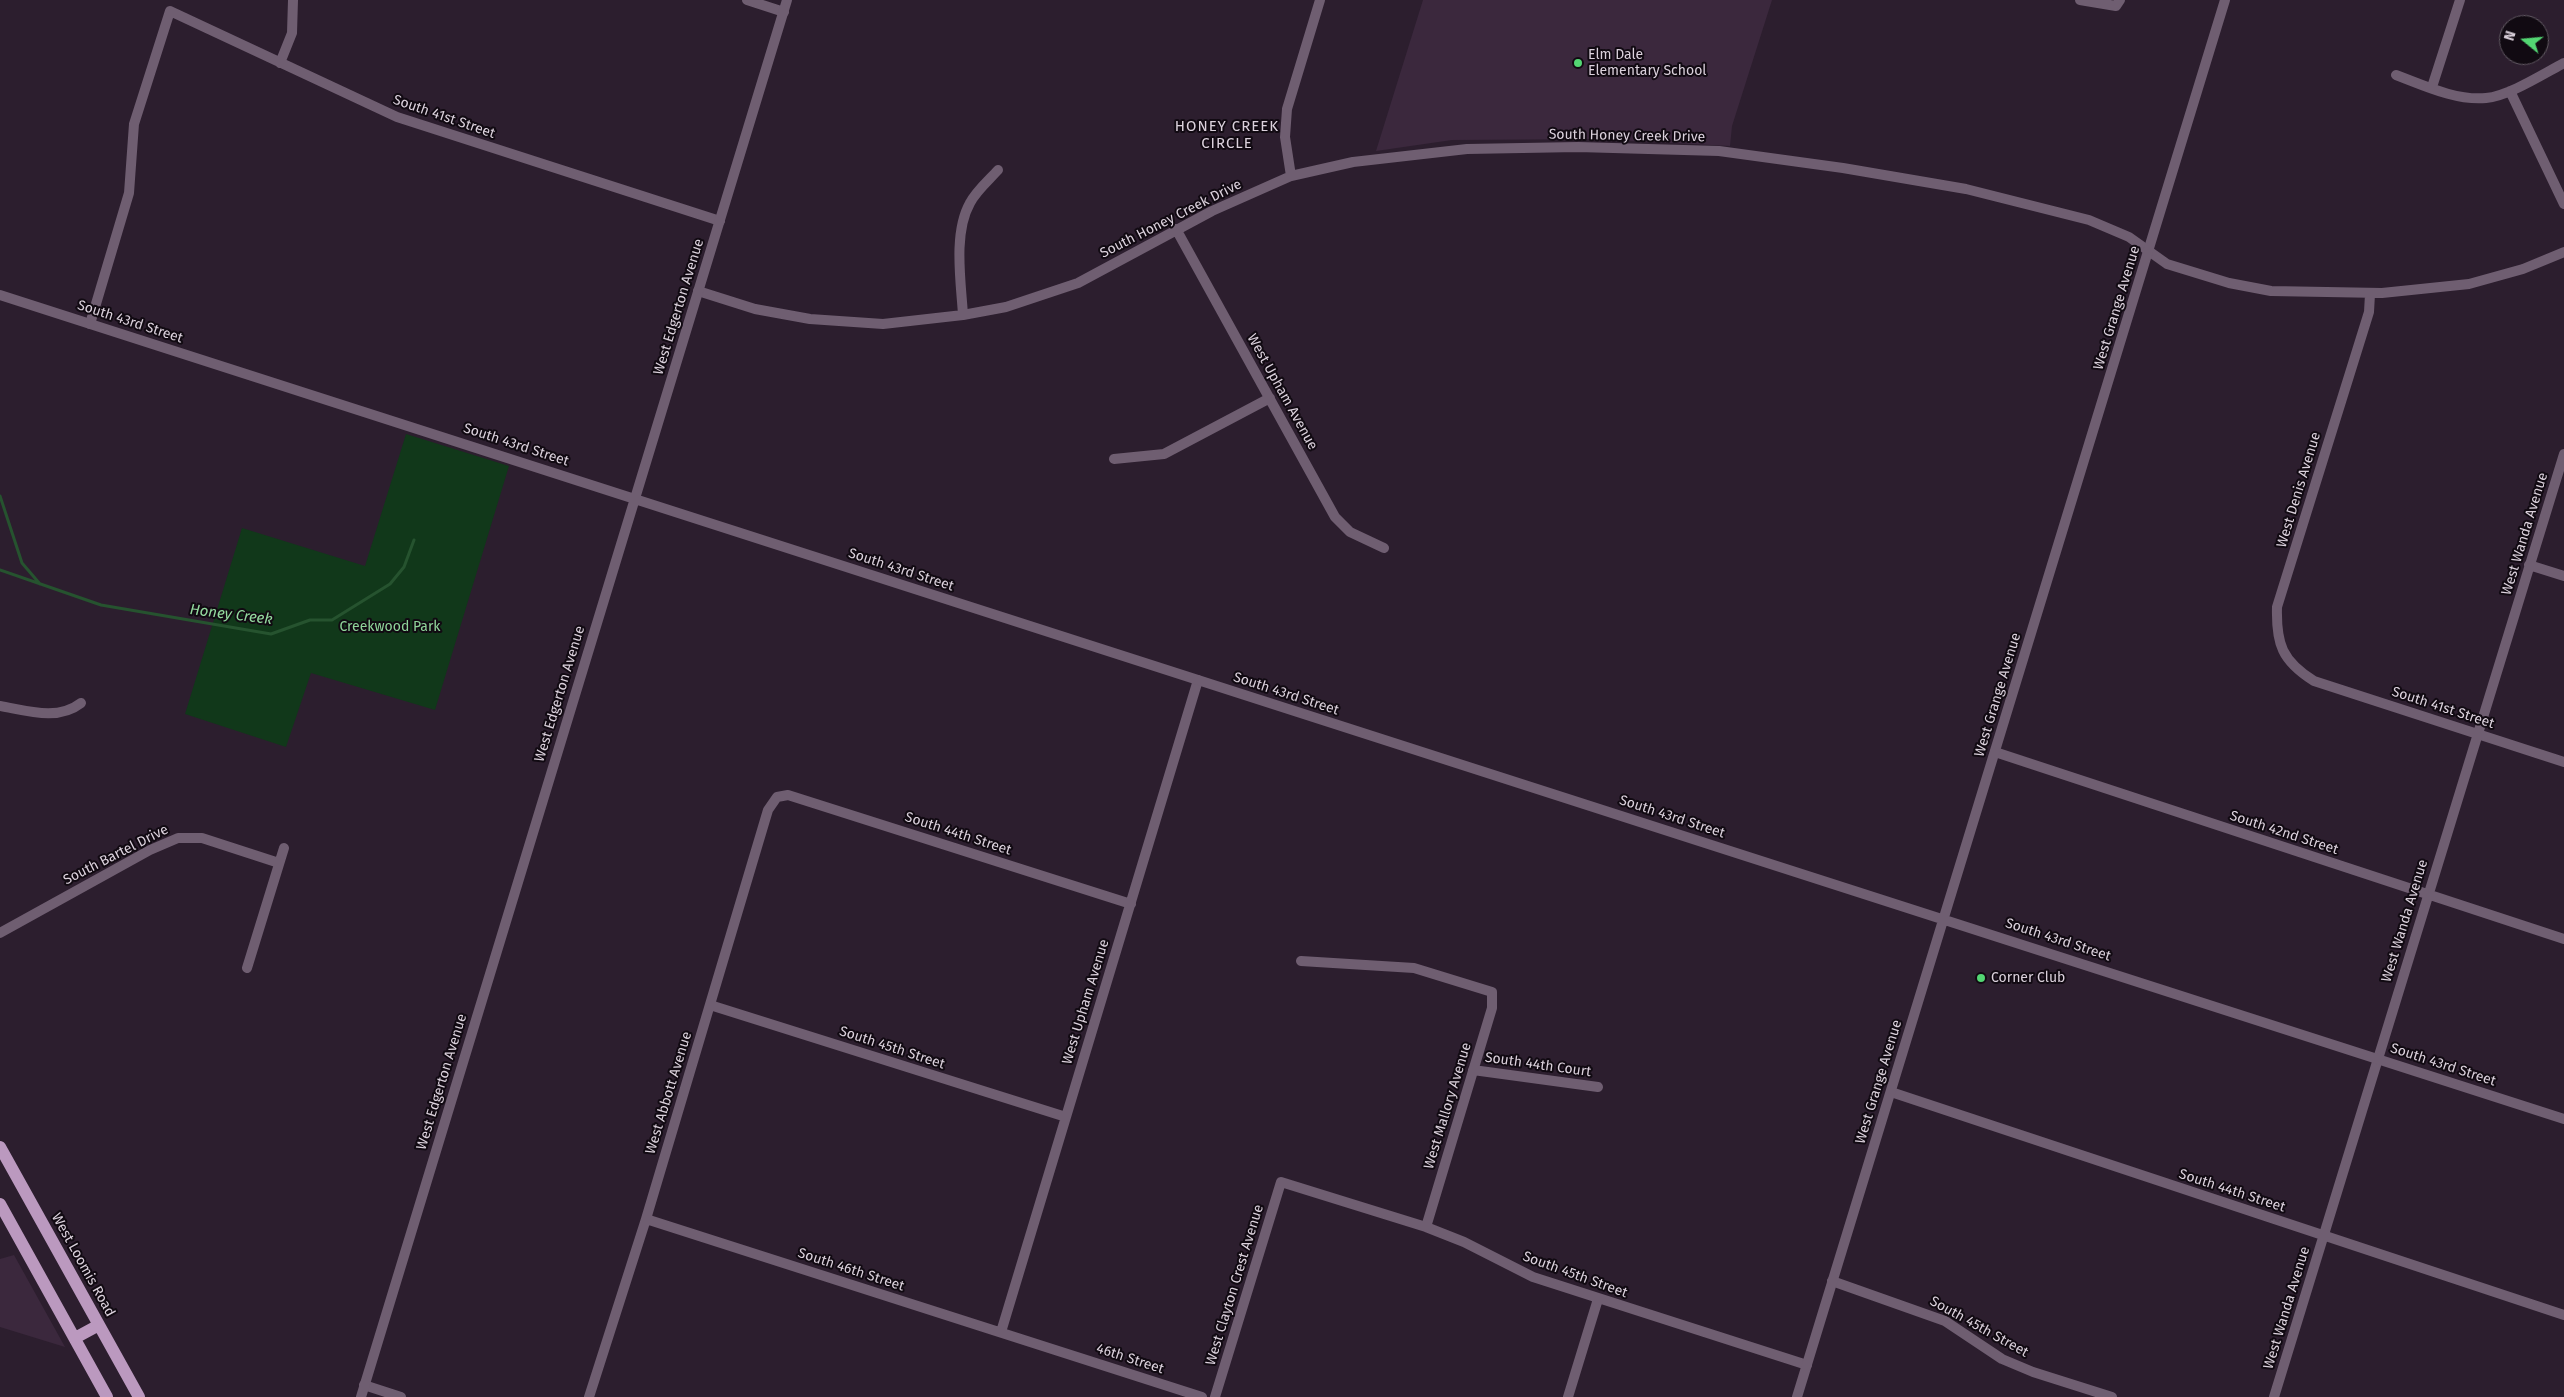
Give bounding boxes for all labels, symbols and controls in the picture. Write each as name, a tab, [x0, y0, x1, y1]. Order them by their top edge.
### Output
north arrow	[2499, 15, 2549, 65]
text: N	[2501, 29, 2520, 43]
place label: Elm Dale Elementary School	[1588, 47, 1706, 80]
marker: Elm Dale Elementary School	[1572, 57, 1584, 69]
street label: South 41st Street	[391, 92, 497, 142]
district label: HONEY CREEK CIRCLE	[1173, 118, 1281, 153]
street label: South Honey Creek Drive	[1549, 126, 1705, 146]
street label: South Honey Creek Drive	[1097, 176, 1245, 262]
street label: West Edgerton Avenue	[650, 237, 708, 377]
street label: West Grange Avenue	[2090, 244, 2144, 372]
street label: South 43rd Street	[75, 297, 185, 347]
street label: West Upham Avenue	[1243, 331, 1321, 453]
street label: South 43rd Street	[461, 420, 571, 470]
street label: West Denis Avenue	[2273, 430, 2325, 550]
street label: West Wanda Avenue	[2498, 471, 2552, 597]
street label: South 43rd Street	[846, 545, 956, 595]
water label: Honey Creek	[189, 601, 273, 629]
park label: Creekwood Park	[339, 619, 441, 635]
street label: West Edgerton Avenue	[531, 624, 589, 764]
street label: West Grange Avenue	[1971, 631, 2025, 759]
street label: South 43rd Street	[1231, 669, 1341, 719]
street label: South 41st Street	[2390, 683, 2496, 733]
street label: South 43rd Street	[1617, 792, 1727, 842]
street label: South 42nd Street	[2228, 808, 2340, 858]
street label: South 44th Street	[903, 809, 1013, 859]
street label: South Bartel Drive	[61, 821, 171, 889]
street label: West Wanda Avenue	[2378, 858, 2432, 984]
street label: South 43rd Street	[2003, 915, 2113, 965]
street label: West Upham Avenue	[1059, 937, 1113, 1067]
place label: Corner Club	[1991, 970, 2065, 986]
marker: Corner Club	[1975, 972, 1987, 984]
street label: West Edgerton Avenue	[413, 1012, 471, 1152]
street label: West Grange Avenue	[1852, 1018, 1906, 1146]
street label: South 45th Street	[837, 1023, 947, 1073]
street label: West Abbott Avenue	[642, 1030, 696, 1156]
street label: South 43rd Street	[2388, 1040, 2498, 1090]
street label: West Mallory Avenue	[1421, 1041, 1475, 1171]
street label: South 44th Court	[1484, 1049, 1592, 1081]
street label: South 44th Street	[2177, 1166, 2287, 1216]
street label: West Clayton Crest Avenue	[1203, 1203, 1267, 1367]
street label: West Loomis Road	[48, 1210, 118, 1320]
street label: South 46th Street	[796, 1245, 906, 1295]
street label: West Wanda Avenue	[2260, 1245, 2314, 1371]
street label: South 45th Street	[1520, 1248, 1630, 1302]
street label: South 45th Street	[1927, 1293, 2031, 1361]
street label: 46th Street	[1094, 1340, 1166, 1378]

